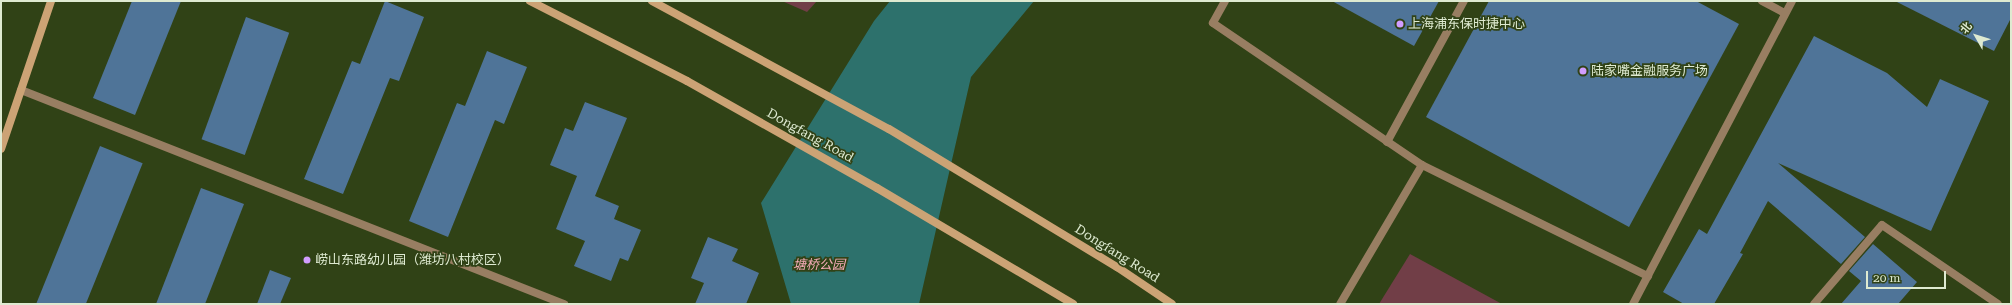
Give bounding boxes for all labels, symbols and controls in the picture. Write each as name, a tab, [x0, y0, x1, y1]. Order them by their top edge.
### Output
place label: 上海浦东保时捷中心	[1408, 16, 1525, 32]
north arrow	[1956, 16, 1996, 56]
marker: 上海浦东保时捷中心	[1395, 19, 1405, 29]
text: 北	[1958, 20, 1975, 36]
place label: 陆家嘴金融服务广场	[1591, 63, 1708, 79]
marker: 陆家嘴金融服务广场	[1578, 66, 1588, 76]
street label: Dongfang Road	[764, 106, 856, 166]
street label: Dongfang Road	[1072, 222, 1162, 286]
place label: 崂山东路幼儿园（潍坊八村校区）	[315, 252, 510, 268]
marker: 崂山东路幼儿园（潍坊八村校区）	[302, 255, 312, 265]
park label: 塘桥公园	[793, 257, 845, 273]
scale bar	[1868, 263, 1948, 289]
text: 20 m	[1873, 271, 1900, 285]

